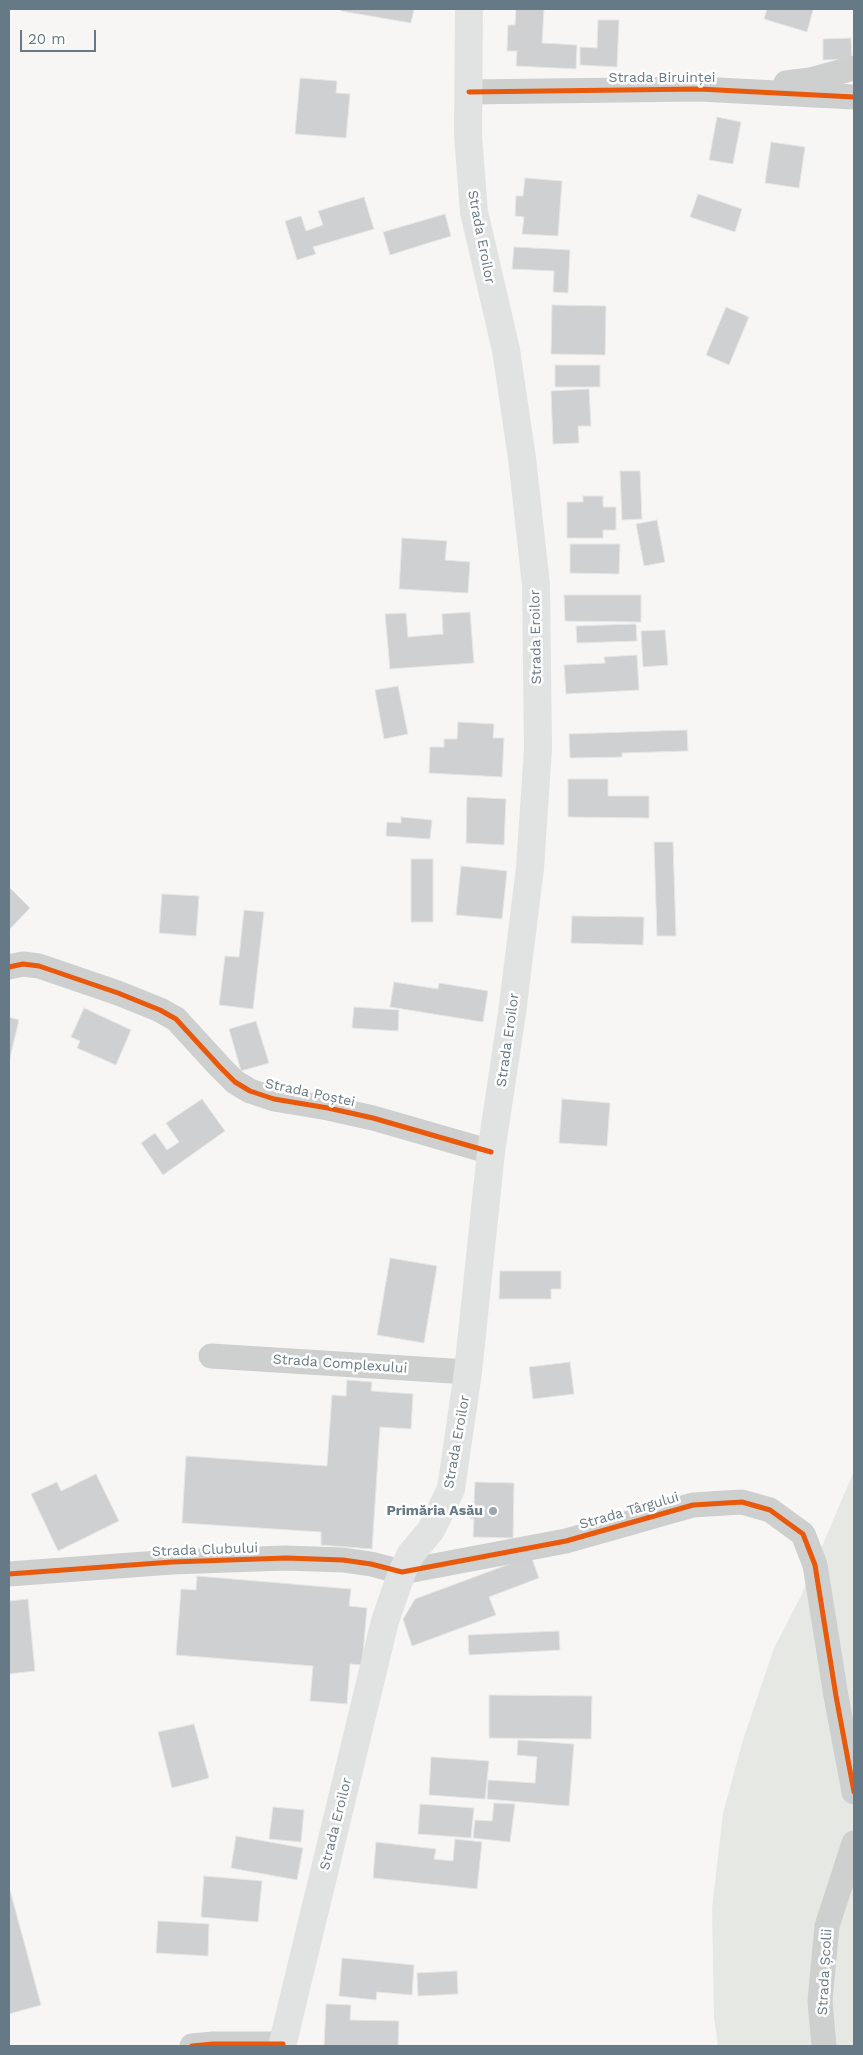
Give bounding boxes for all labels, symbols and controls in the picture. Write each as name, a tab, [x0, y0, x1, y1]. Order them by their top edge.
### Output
scale bar	[22, 20, 99, 52]
text: 20 m	[28, 30, 66, 48]
street label: Strada Biruinței	[609, 70, 715, 86]
street label: Strada Eroilor	[464, 189, 498, 285]
street label: Strada Eroilor	[527, 590, 545, 684]
street label: Strada Eroilor	[493, 992, 523, 1088]
street label: Strada Poștei	[263, 1075, 357, 1111]
street label: Strada Complexului	[272, 1351, 408, 1377]
street label: Strada Eroilor	[441, 1394, 473, 1490]
street label: Strada Târgului	[577, 1489, 681, 1533]
place label: Primăria Asău	[386, 1503, 483, 1519]
marker: Primăria Asău	[487, 1505, 499, 1517]
street label: Strada Clubului	[152, 1540, 258, 1560]
street label: Strada Eroilor	[316, 1776, 356, 1872]
street label: Strada Școlii	[814, 1928, 836, 2016]

